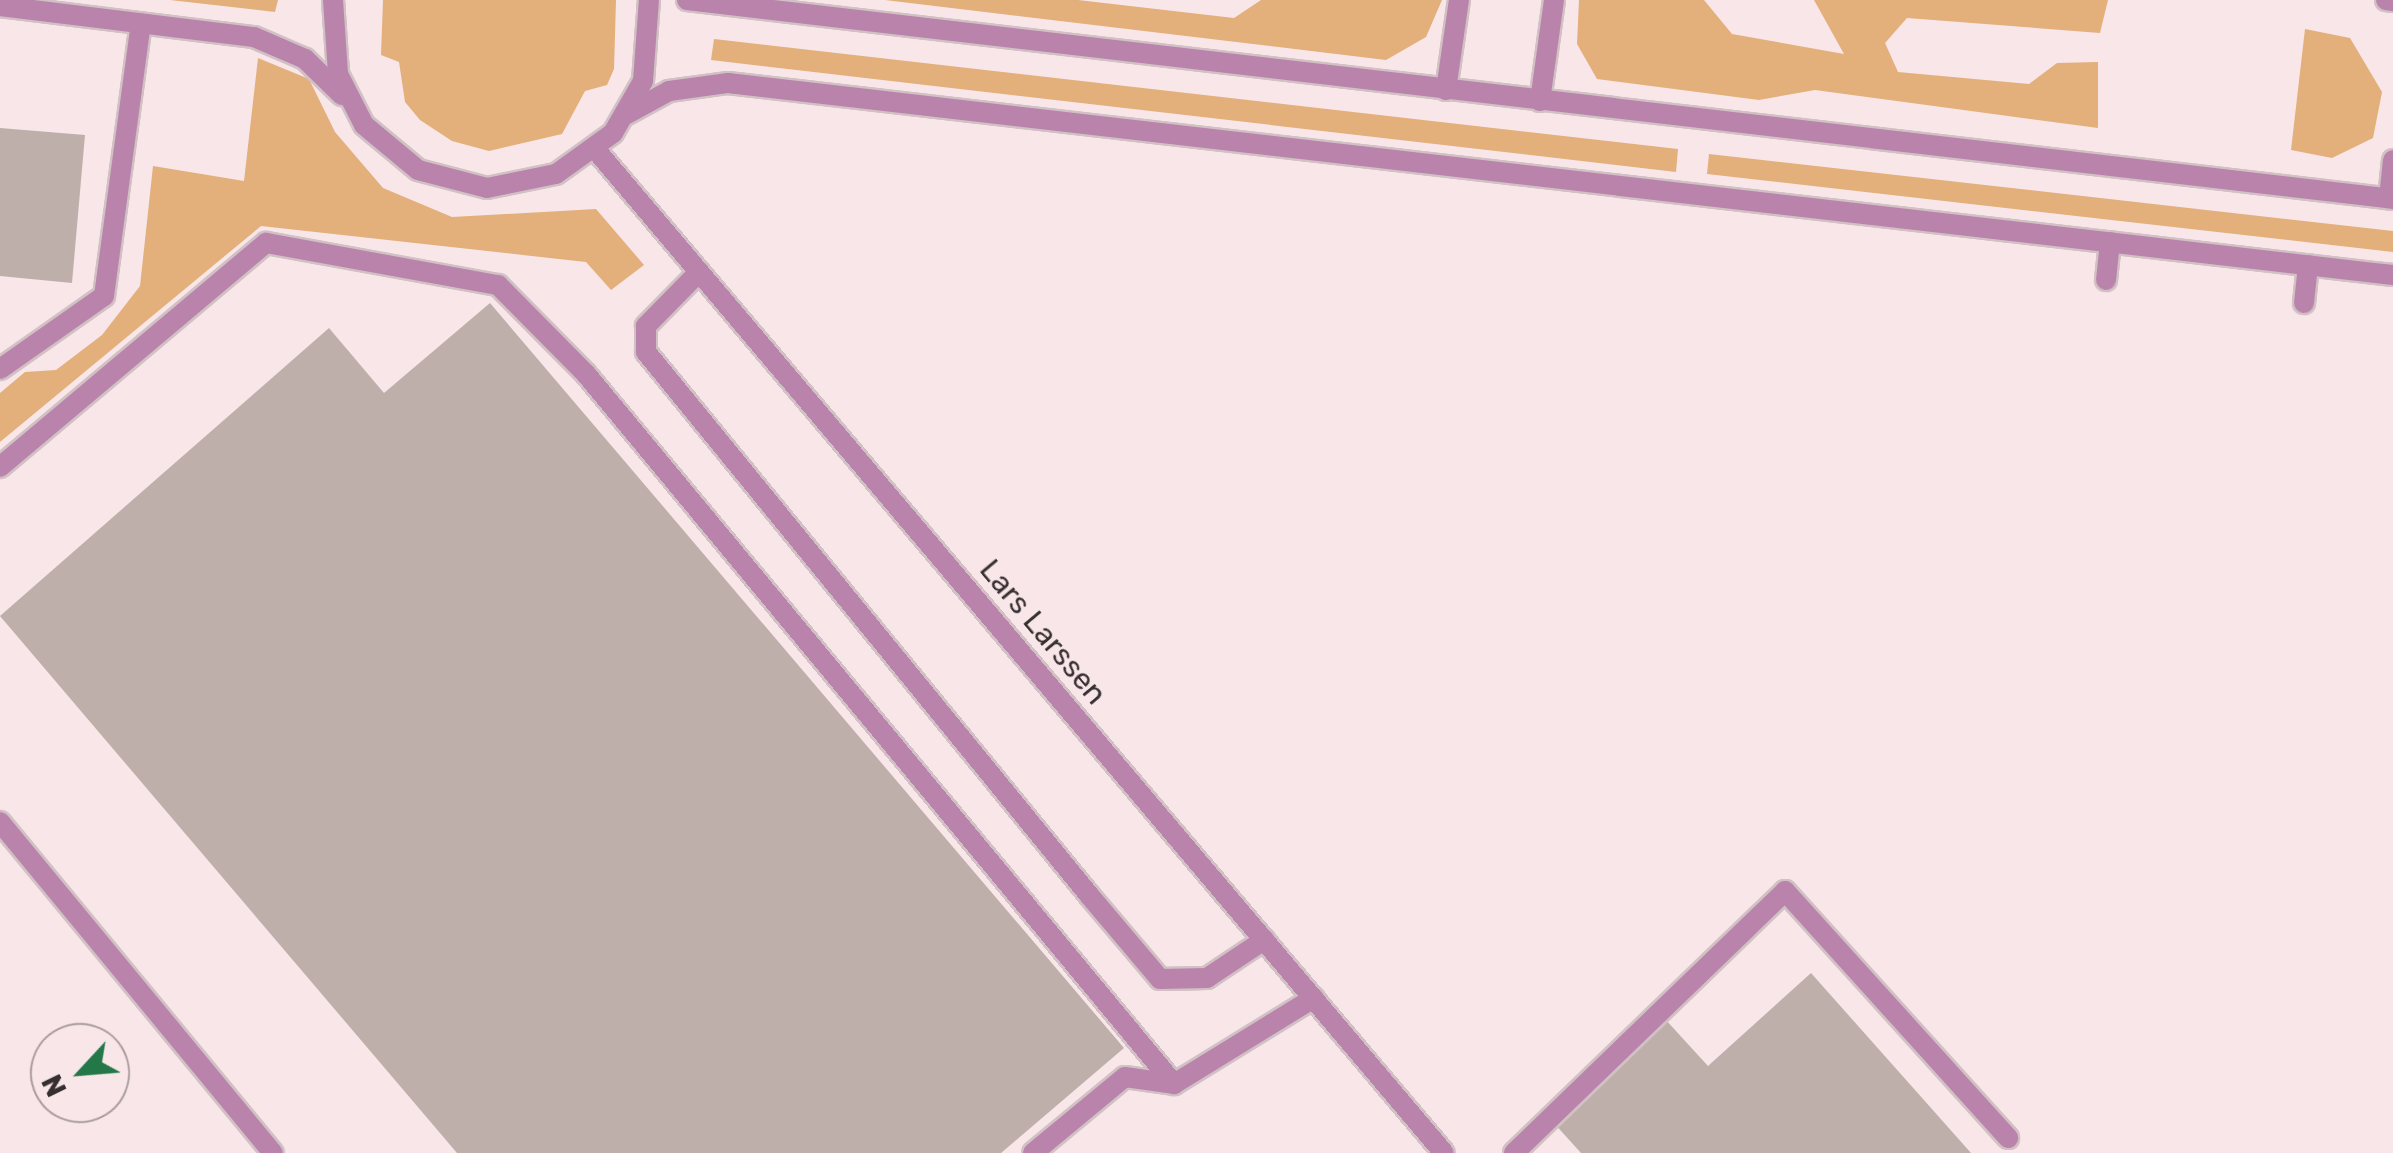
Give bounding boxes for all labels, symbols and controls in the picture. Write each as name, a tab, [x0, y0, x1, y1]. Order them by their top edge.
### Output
street label: Lars Larssen	[972, 552, 1114, 712]
north arrow	[30, 1023, 130, 1123]
text: N	[35, 1069, 74, 1102]

